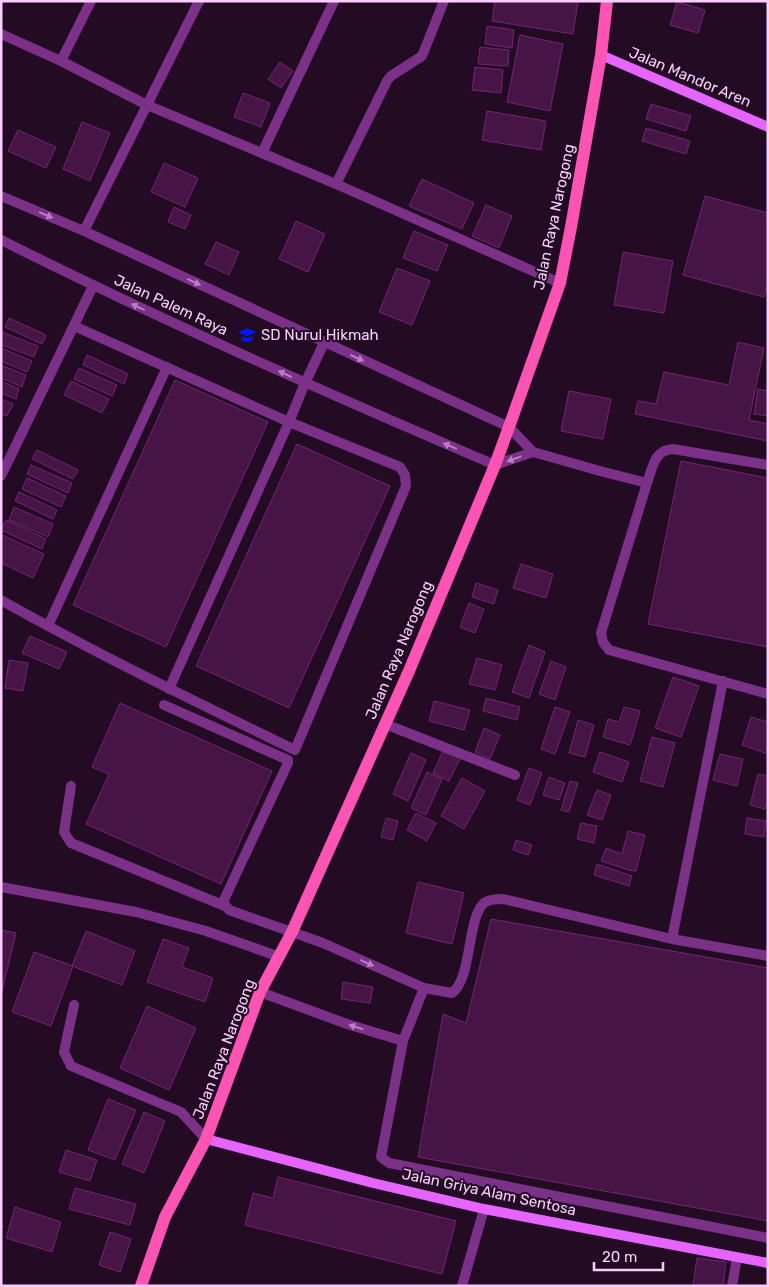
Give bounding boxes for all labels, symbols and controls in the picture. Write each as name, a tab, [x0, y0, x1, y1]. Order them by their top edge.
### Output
street label: Jalan Mandor Aren	[626, 43, 754, 111]
street label: Jalan Raya Narogong	[530, 142, 578, 292]
one-way arrow	[39, 211, 53, 219]
street label: Jalan Palem Raya	[111, 271, 231, 339]
one-way arrow	[187, 279, 201, 287]
one-way arrow	[130, 302, 145, 311]
school or university icon: SD Nurul Hikmah	[237, 325, 257, 345]
place label: SD Nurul Hikmah	[261, 326, 379, 344]
one-way arrow	[350, 354, 364, 362]
one-way arrow	[278, 370, 292, 378]
one-way arrow	[443, 441, 457, 449]
one-way arrow	[507, 455, 522, 463]
street label: Jalan Raya Narogong	[362, 578, 436, 722]
one-way arrow	[360, 959, 374, 967]
street label: Jalan Raya Narogong	[189, 976, 259, 1122]
one-way arrow	[349, 1023, 364, 1031]
street label: Jalan Griya Alam Sentosa	[400, 1165, 578, 1219]
scale bar	[594, 1240, 663, 1272]
text: 20 m	[602, 1248, 637, 1266]

